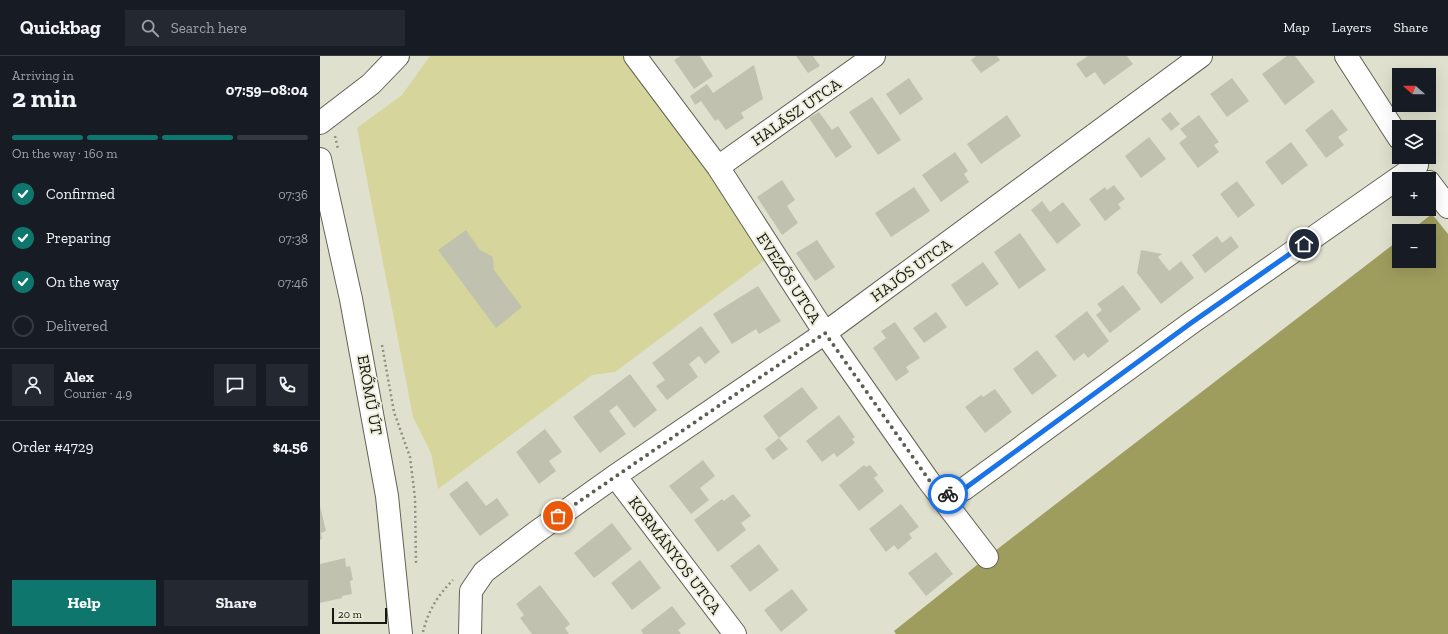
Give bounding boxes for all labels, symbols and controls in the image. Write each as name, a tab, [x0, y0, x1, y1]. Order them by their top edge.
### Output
search box	[125, 10, 405, 46]
text: Quickbag	[20, 16, 101, 39]
icon: search	[139, 17, 161, 39]
text: Search here	[171, 19, 247, 37]
text: Map	[1283, 19, 1310, 36]
text: Layers	[1332, 19, 1371, 36]
text: Share	[1393, 19, 1428, 36]
text: Arriving in	[12, 68, 74, 83]
north arrow	[1392, 68, 1436, 112]
map controls	[1392, 68, 1436, 268]
street label: HALÁSZ UTCA	[748, 74, 845, 150]
text: 07:59–08:04	[226, 81, 308, 99]
text: 2 min	[12, 82, 77, 114]
button: layers	[1392, 120, 1436, 164]
text: On the way · 160 m	[12, 146, 117, 161]
button: +	[1392, 172, 1436, 216]
icon: check	[12, 183, 34, 205]
text: Confirmed	[46, 185, 115, 203]
text: 07:36	[278, 187, 308, 202]
button: −	[1392, 224, 1436, 268]
icon: check	[12, 227, 34, 249]
pin	[1287, 227, 1321, 261]
text: Preparing	[46, 229, 111, 247]
street label: EVEZŐS UTCA	[753, 229, 826, 327]
text: 07:38	[278, 231, 308, 246]
icon: home	[1293, 233, 1315, 255]
street label: HAJÓS UTCA	[867, 234, 956, 306]
icon: check	[12, 271, 34, 293]
text: On the way	[46, 273, 119, 291]
text: 07:46	[278, 275, 308, 290]
text: Delivered	[46, 317, 108, 335]
street label: ERŐMŰ ÚT	[354, 353, 386, 437]
button: person	[12, 364, 54, 406]
button: chat	[214, 364, 256, 406]
button: phone	[266, 364, 308, 406]
text: Alex	[64, 368, 94, 386]
text: Courier · 4.9	[64, 386, 132, 401]
text: Order #4729	[12, 438, 93, 456]
text: $4.56	[273, 438, 308, 456]
courier	[928, 474, 968, 514]
icon: bike	[937, 483, 959, 505]
street label: KORMÁNYOS UTCA	[625, 492, 726, 618]
pin	[541, 499, 575, 533]
icon: bag	[547, 505, 569, 527]
button: Help	[12, 580, 156, 626]
button: Share	[164, 580, 308, 626]
scale bar	[332, 606, 387, 625]
text: 20 m	[338, 608, 362, 621]

